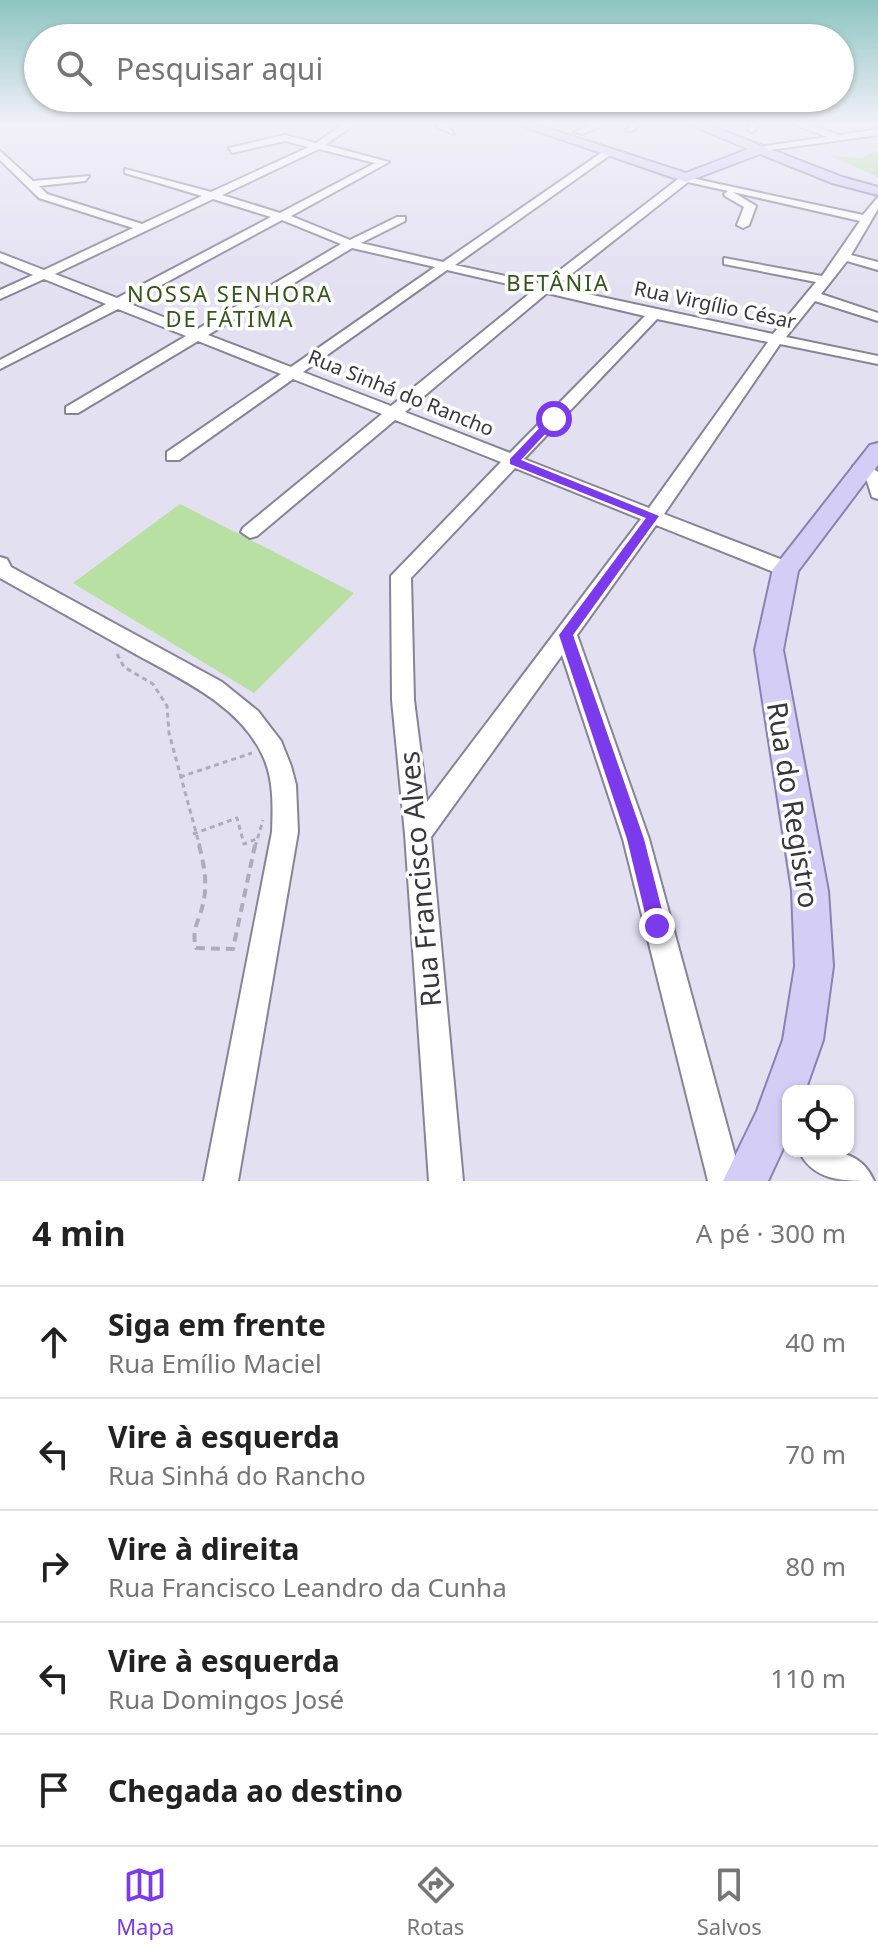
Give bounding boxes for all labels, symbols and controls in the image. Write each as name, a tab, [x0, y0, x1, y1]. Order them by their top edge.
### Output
search box	[24, 24, 854, 112]
icon: search	[52, 46, 96, 90]
text: Pesquisar aqui	[116, 48, 323, 89]
district label: BETÂNIA	[506, 267, 610, 297]
street label: Rua Virgílio César	[632, 274, 798, 335]
district label: NOSSA SENHORA DE FÁTIMA	[127, 278, 333, 333]
street label: Rua Sinhá do Rancho	[304, 343, 498, 442]
route start	[536, 401, 572, 437]
street label: Rua do Registro	[759, 699, 829, 911]
street label: Rua Francisco Alves	[389, 750, 449, 1009]
route end	[639, 908, 675, 944]
map controls	[782, 1085, 854, 1157]
button: locate	[782, 1085, 854, 1157]
text: 4 min	[32, 1210, 126, 1256]
text: A pé · 300 m	[696, 1215, 846, 1251]
text: Siga em frente	[108, 1304, 326, 1345]
icon: ahead	[32, 1320, 76, 1364]
text: 40 m	[785, 1324, 846, 1360]
text: Rua Emílio Maciel	[108, 1345, 322, 1381]
text: Vire à esquerda	[108, 1416, 340, 1457]
icon: left	[32, 1432, 76, 1476]
text: 70 m	[785, 1436, 846, 1472]
text: Rua Sinhá do Rancho	[108, 1457, 366, 1493]
text: Vire à direita	[108, 1528, 299, 1569]
icon: right	[32, 1544, 76, 1588]
text: 80 m	[785, 1548, 846, 1584]
text: Rua Francisco Leandro da Cunha	[108, 1569, 507, 1605]
text: Vire à esquerda	[108, 1640, 340, 1681]
icon: left	[32, 1656, 76, 1700]
text: 110 m	[770, 1660, 846, 1696]
text: Rua Domingos José	[108, 1681, 344, 1717]
icon: arrive	[32, 1768, 76, 1812]
text: Chegada ao destino	[108, 1770, 403, 1811]
tab: Mapa	[116, 1863, 174, 1941]
tab: Rotas	[407, 1863, 464, 1941]
tab: Salvos	[697, 1863, 762, 1941]

